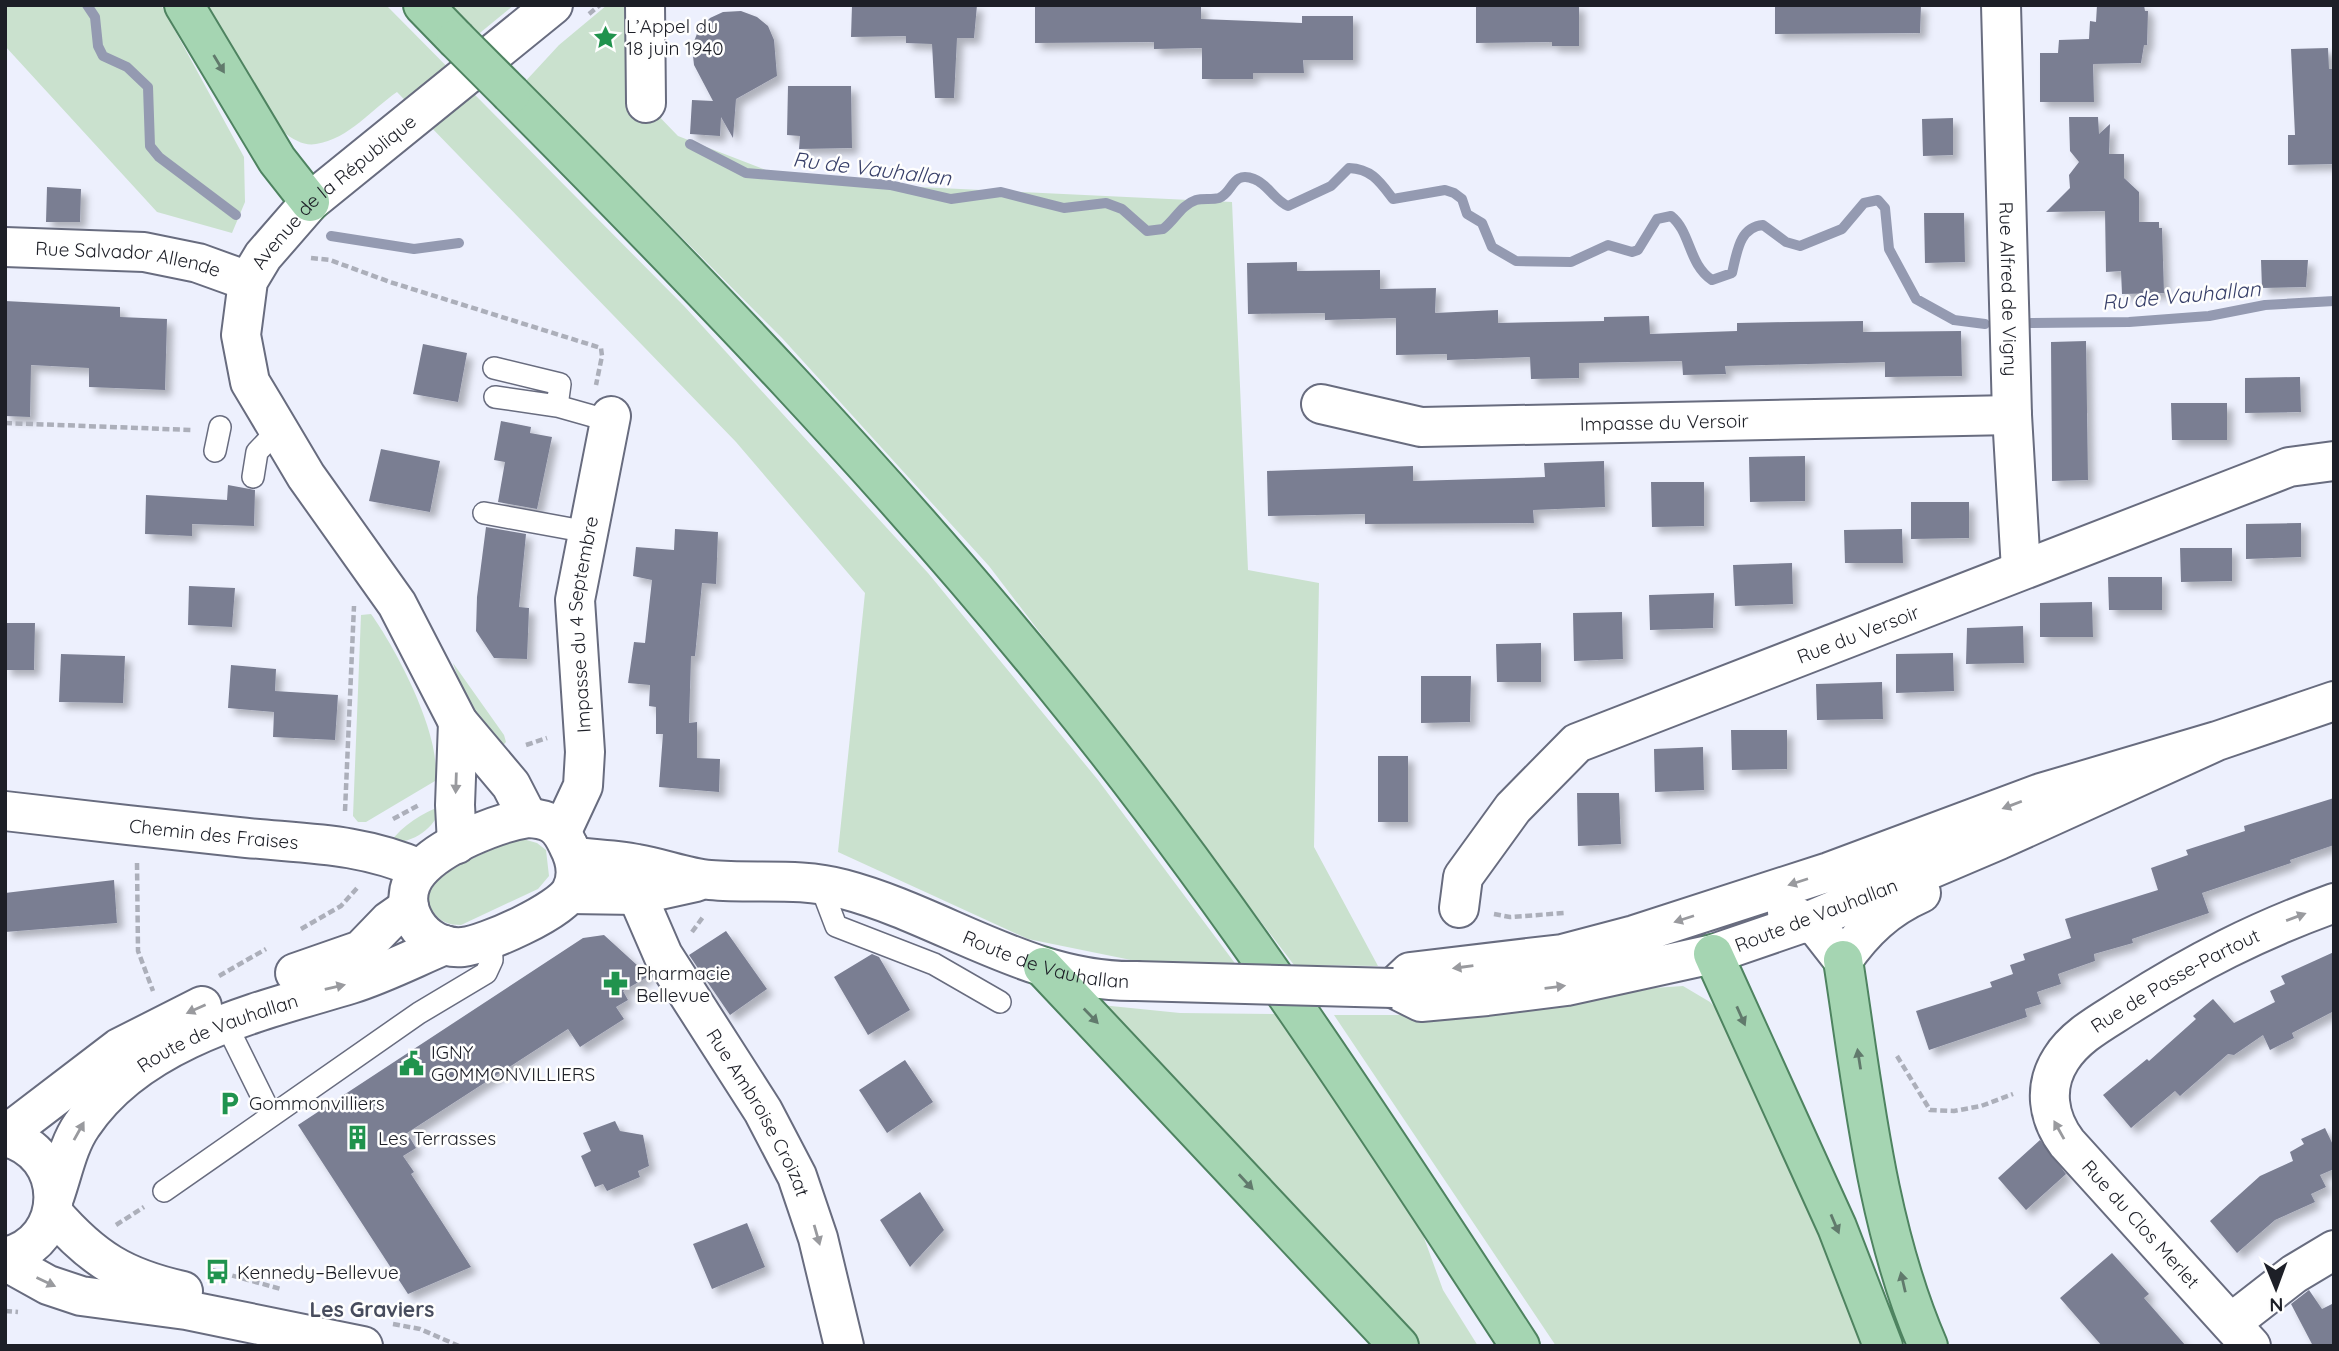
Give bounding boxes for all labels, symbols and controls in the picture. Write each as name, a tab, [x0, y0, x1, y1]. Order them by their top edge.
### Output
place label: L’Appel du 18 juin 1940	[626, 14, 724, 60]
place icon: L’Appel du 18 juin 1940	[592, 23, 620, 51]
one-way arrow	[212, 54, 225, 73]
street label: Avenue de la République	[246, 109, 421, 273]
water label: Ru de Vauhallan	[791, 145, 953, 191]
street label: Rue Alfred de Vigny	[1994, 201, 2023, 377]
street label: Rue Salvador Allende	[35, 236, 224, 282]
water label: Ru de Vauhallan	[2101, 275, 2262, 315]
street label: Impasse du Versoir	[1580, 408, 1750, 436]
street label: Impasse du 4 Septembre	[563, 514, 603, 734]
street label: Rue du Versoir	[1793, 599, 1923, 669]
one-way arrow	[450, 772, 461, 794]
one-way arrow	[2001, 799, 2022, 810]
street label: Chemin des Fraises	[128, 813, 299, 854]
street label: Route de Vauhallan	[1731, 873, 1901, 957]
one-way arrow	[1787, 877, 1808, 887]
one-way arrow	[2285, 911, 2306, 922]
one-way arrow	[1674, 914, 1695, 924]
street label: Rue de Passe-Partout	[2086, 923, 2263, 1038]
street label: Route de Vauhallan	[959, 925, 1130, 993]
place label: Pharmacie Bellevue	[636, 961, 730, 1007]
one-way arrow	[1452, 962, 1474, 973]
pharmacy icon: Pharmacie Bellevue	[602, 970, 630, 998]
one-way arrow	[1544, 981, 1566, 992]
one-way arrow	[324, 982, 346, 993]
street label: Route de Vauhallan	[132, 988, 301, 1078]
one-way arrow	[186, 1003, 206, 1015]
one-way arrow	[1736, 1006, 1747, 1026]
one-way arrow	[1082, 1007, 1098, 1024]
street label: Rue Ambroise Croizat	[701, 1024, 815, 1200]
place label: IGNY GOMMONVILLIERS	[431, 1040, 595, 1086]
one-way arrow	[1853, 1048, 1864, 1070]
public building icon: IGNY GOMMONVILLIERS	[397, 1049, 425, 1077]
parking icon: Gommonvilliers	[215, 1089, 243, 1117]
place label: Gommonvilliers	[249, 1091, 385, 1115]
one-way arrow	[2054, 1120, 2066, 1140]
one-way arrow	[73, 1122, 85, 1141]
building icon: Les Terrasses	[344, 1124, 372, 1152]
place label: Les Terrasses	[378, 1126, 496, 1150]
street label: Rue du Clos Merlet	[2077, 1155, 2205, 1293]
one-way arrow	[1238, 1173, 1254, 1190]
one-way arrow	[1830, 1213, 1841, 1234]
one-way arrow	[812, 1224, 823, 1246]
north arrow	[2241, 1253, 2311, 1323]
bus stop icon: Kennedy–Bellevue	[203, 1258, 231, 1286]
place label: Kennedy–Bellevue	[237, 1260, 399, 1284]
one-way arrow	[1898, 1271, 1909, 1293]
one-way arrow	[36, 1277, 56, 1288]
text: N	[2269, 1293, 2283, 1317]
district label: Les Graviers	[310, 1296, 435, 1322]

